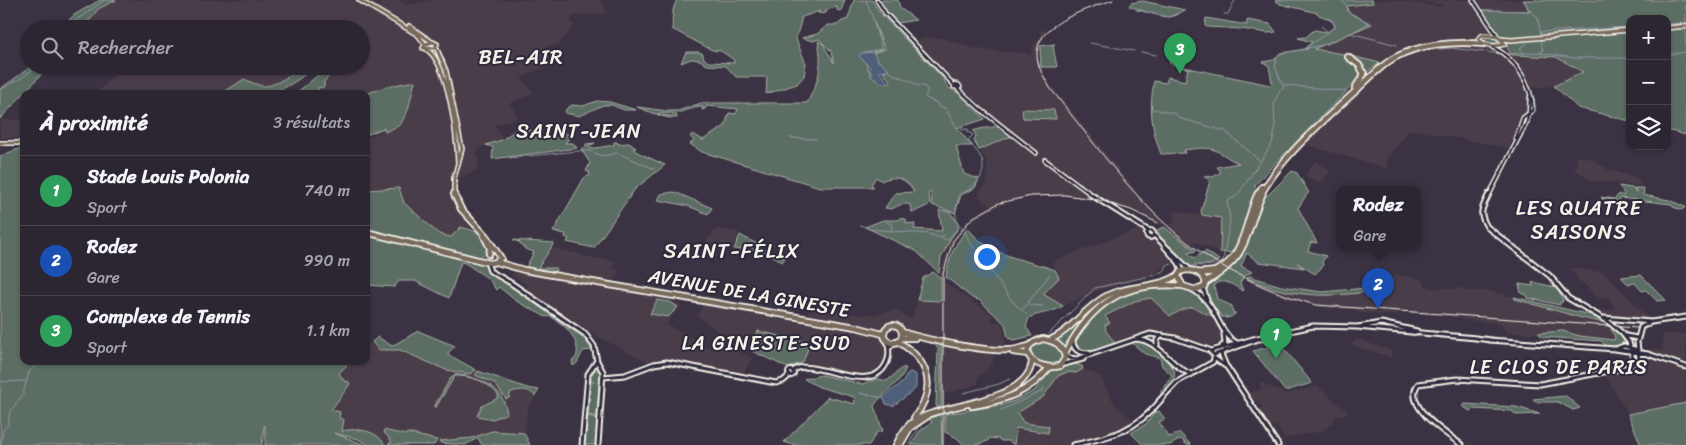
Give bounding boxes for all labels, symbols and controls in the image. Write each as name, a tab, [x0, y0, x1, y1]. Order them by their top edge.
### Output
map controls	[1626, 15, 1671, 150]
button: +	[1626, 15, 1671, 60]
search box	[20, 20, 370, 75]
text: Rechercher	[78, 31, 173, 64]
pin: 3	[1164, 33, 1196, 74]
icon: search	[38, 34, 66, 62]
district label: BEL-AIR	[478, 38, 564, 76]
button: −	[1626, 60, 1671, 105]
text: À proximité	[40, 104, 148, 142]
button: layers	[1626, 105, 1671, 150]
text: 3 résultats	[273, 108, 350, 137]
district label: SAINT-JEAN	[516, 114, 642, 149]
text: Stade Louis Polonia	[87, 160, 249, 193]
text: 1	[53, 176, 59, 205]
text: 740 m	[304, 176, 350, 205]
popup	[1336, 186, 1421, 251]
text: Rodez	[1354, 188, 1404, 221]
district label: LES QUATRE SAISONS	[1516, 189, 1642, 251]
text: Sport	[87, 193, 127, 222]
text: Gare	[1354, 221, 1386, 250]
text: Rodez	[87, 230, 137, 263]
district label: SAINT-FÉLIX	[663, 232, 801, 270]
your location	[974, 244, 1000, 270]
text: 2	[51, 246, 61, 275]
text: 990 m	[304, 246, 350, 275]
street label: AVENUE DE LA GINESTE	[645, 259, 854, 327]
text: Gare	[87, 263, 120, 292]
pin: 2	[1362, 268, 1394, 309]
text: Complexe de Tennis	[87, 300, 250, 333]
text: 3	[52, 316, 60, 345]
text: 1.1 km	[306, 316, 350, 345]
pin: 1	[1260, 318, 1292, 359]
district label: LA GINESTE-SUD	[682, 326, 850, 361]
text: Sport	[87, 333, 127, 362]
district label: LE CLOS DE PARIS	[1470, 350, 1648, 385]

